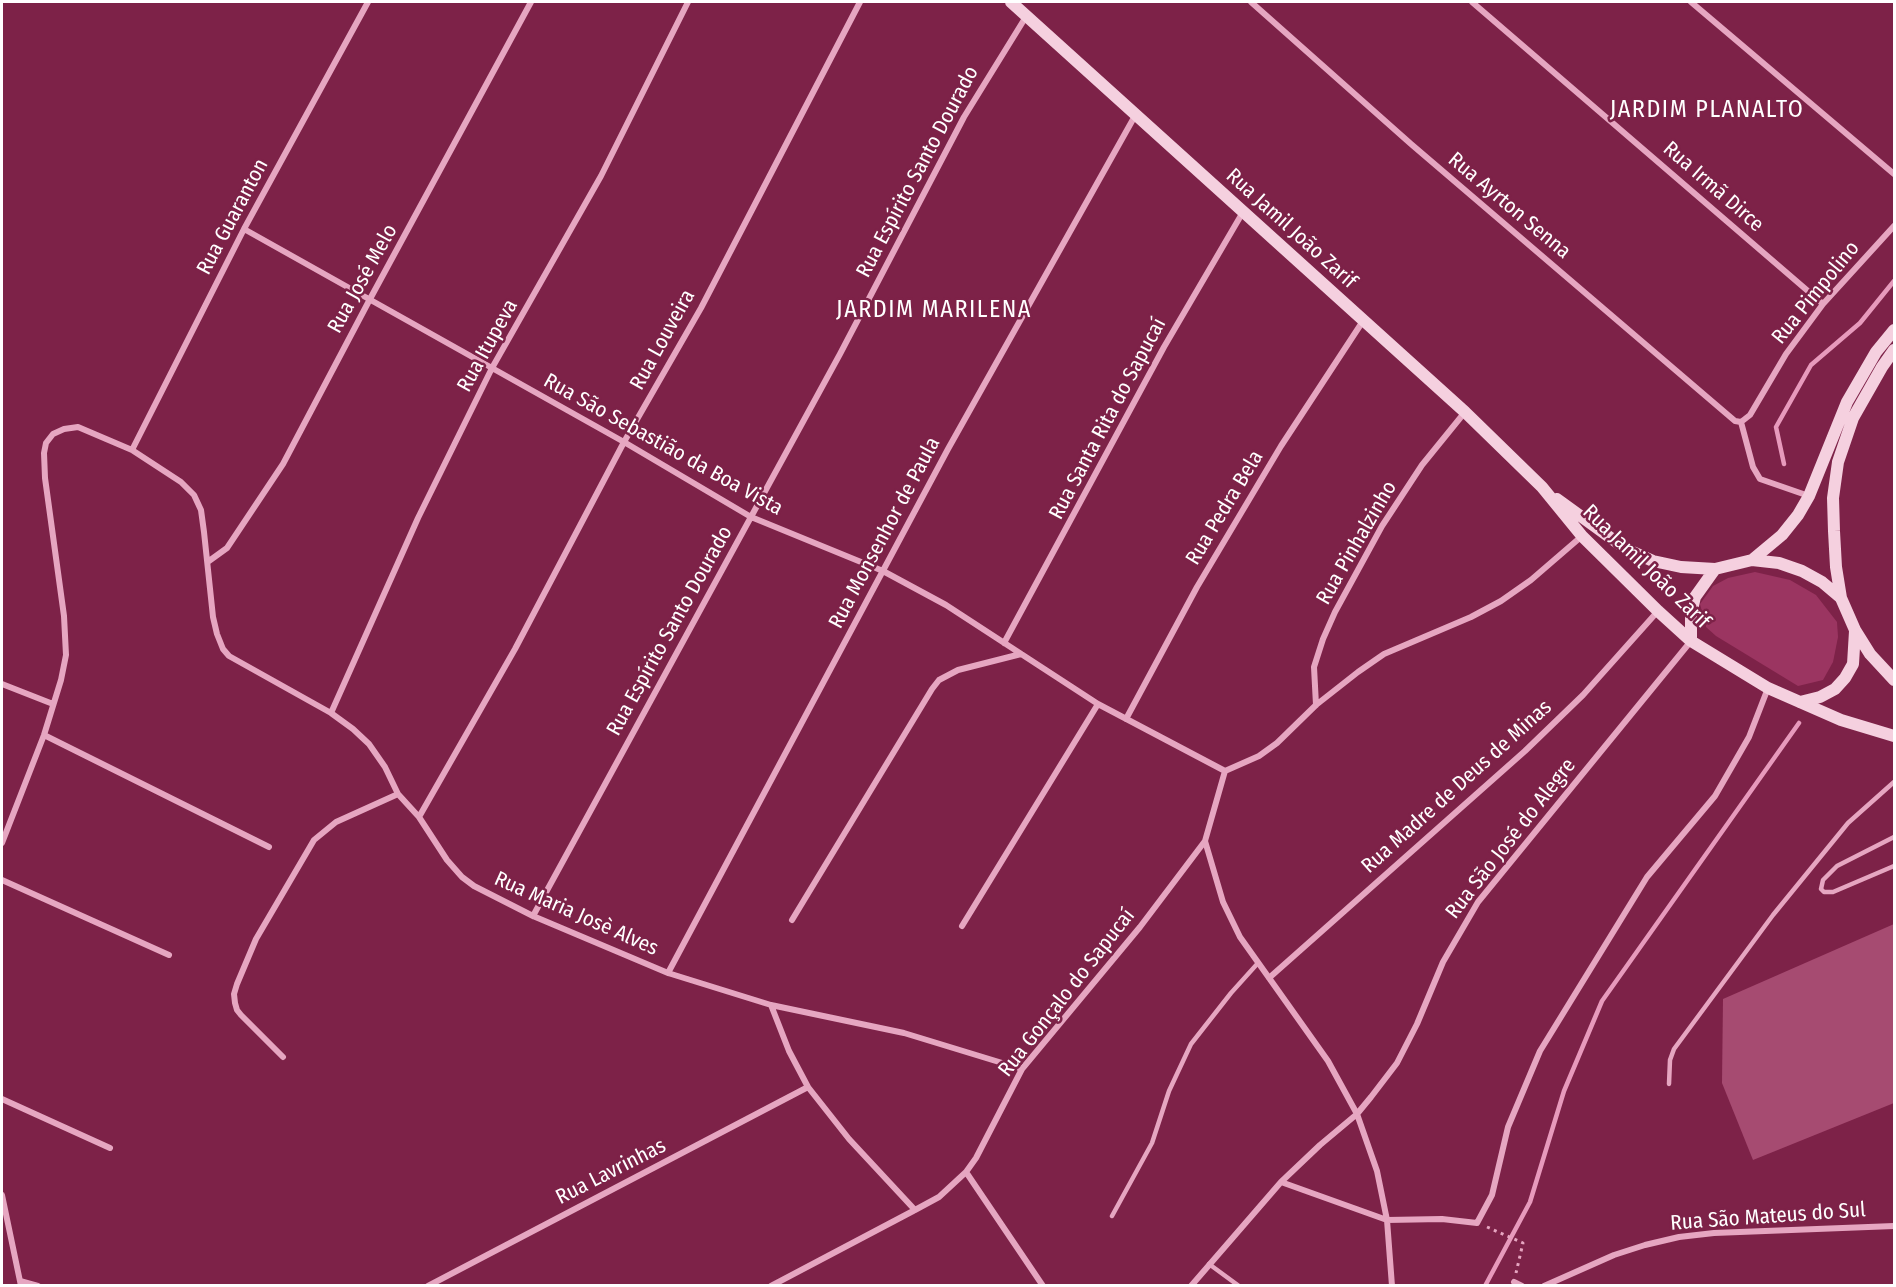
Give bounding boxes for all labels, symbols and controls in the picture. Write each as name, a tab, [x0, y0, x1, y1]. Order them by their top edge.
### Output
street label: Rua Espírito Santo Dourado	[852, 62, 984, 282]
district label: JARDIM PLANALTO	[1610, 96, 1804, 124]
street label: Rua Irmã Dirce	[1658, 136, 1768, 238]
street label: Rua Ayrton Senna	[1443, 147, 1575, 265]
street label: Rua Guaranton	[192, 155, 274, 279]
street label: Rua Jamil João Zarif	[1220, 164, 1362, 294]
street label: Rua José Melo	[323, 220, 403, 338]
street label: Rua Pimpolino	[1767, 236, 1865, 350]
street label: Rua Louveira	[625, 286, 701, 394]
street label: Rua Itupeva	[452, 295, 524, 397]
district label: JARDIM MARILENA	[836, 296, 1032, 324]
street label: Rua Santa Rita do Sapucaí	[1044, 314, 1172, 524]
street label: Rua São Sebastião da Boa Vista	[539, 369, 787, 521]
street label: Rua Monsenhor de Paula	[824, 433, 946, 633]
street label: Rua Pedra Bela	[1181, 446, 1269, 570]
street label: Rua Pinhalzinho	[1311, 477, 1403, 609]
street label: Rua Jamil João Zarif	[1577, 500, 1715, 634]
street label: Rua Espírito Santo Dourado	[602, 522, 738, 740]
street label: Rua Madre de Deus de Minas	[1357, 695, 1557, 879]
street label: Rua São José do Alegre	[1441, 754, 1581, 924]
street label: Rua Maria Josè Alves	[490, 867, 662, 961]
street label: Rua Gonçalo do Sapucaí	[993, 904, 1141, 1082]
street label: Rua Lavrinhas	[552, 1134, 670, 1210]
street label: Rua São Mateus do Sul	[1670, 1198, 1866, 1236]

